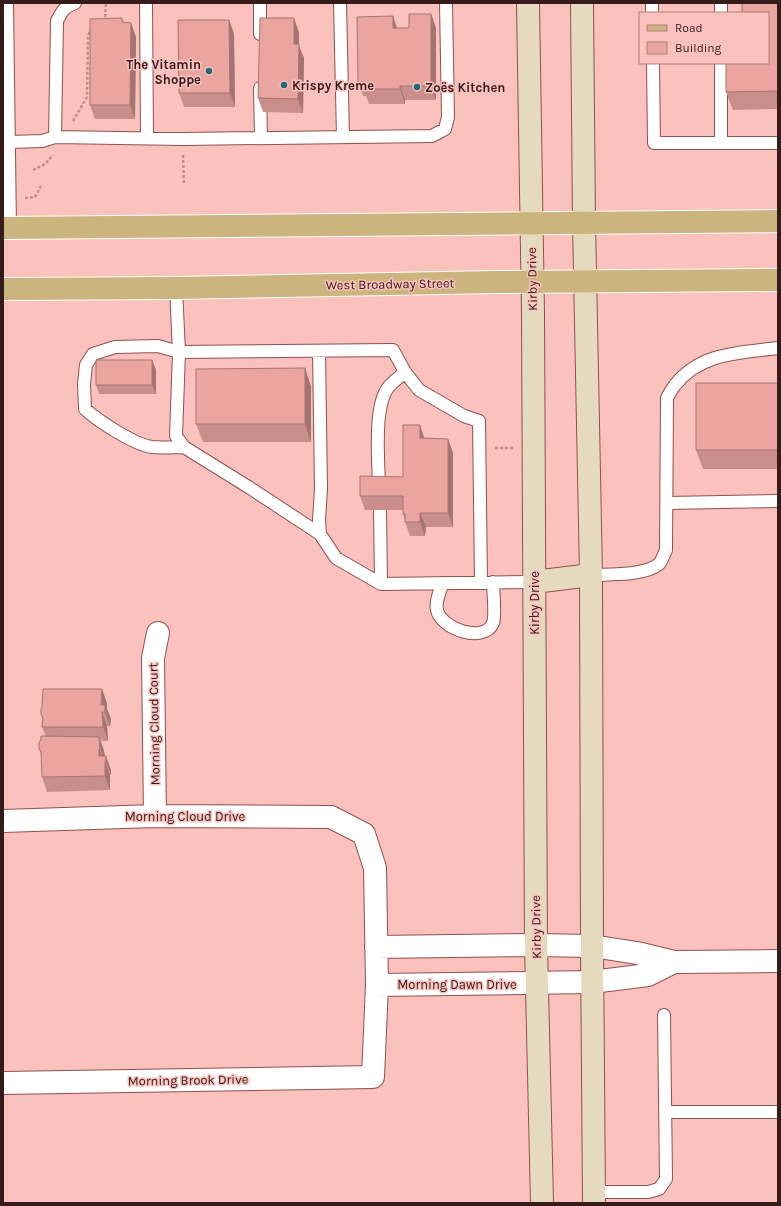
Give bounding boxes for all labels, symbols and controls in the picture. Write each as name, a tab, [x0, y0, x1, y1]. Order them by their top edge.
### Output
legend	[639, 12, 769, 64]
text: Road	[675, 21, 703, 35]
text: Building	[675, 41, 722, 55]
place label: The Vitamin Shoppe	[126, 57, 201, 87]
marker: The Vitamin Shoppe	[204, 66, 214, 76]
place label: Krispy Kreme	[292, 78, 374, 93]
marker: Krispy Kreme	[279, 80, 289, 90]
place label: Zoës Kitchen	[425, 80, 505, 95]
marker: Zoës Kitchen	[412, 82, 422, 92]
street label: Kirby Drive	[524, 247, 540, 311]
street label: West Broadway Street	[325, 275, 455, 293]
street label: Kirby Drive	[527, 571, 542, 635]
street label: Morning Cloud Court	[145, 662, 163, 785]
street label: Morning Cloud Drive	[125, 809, 246, 824]
street label: Kirby Drive	[528, 895, 544, 959]
street label: Morning Dawn Drive	[397, 977, 517, 992]
street label: Morning Brook Drive	[128, 1071, 249, 1089]

